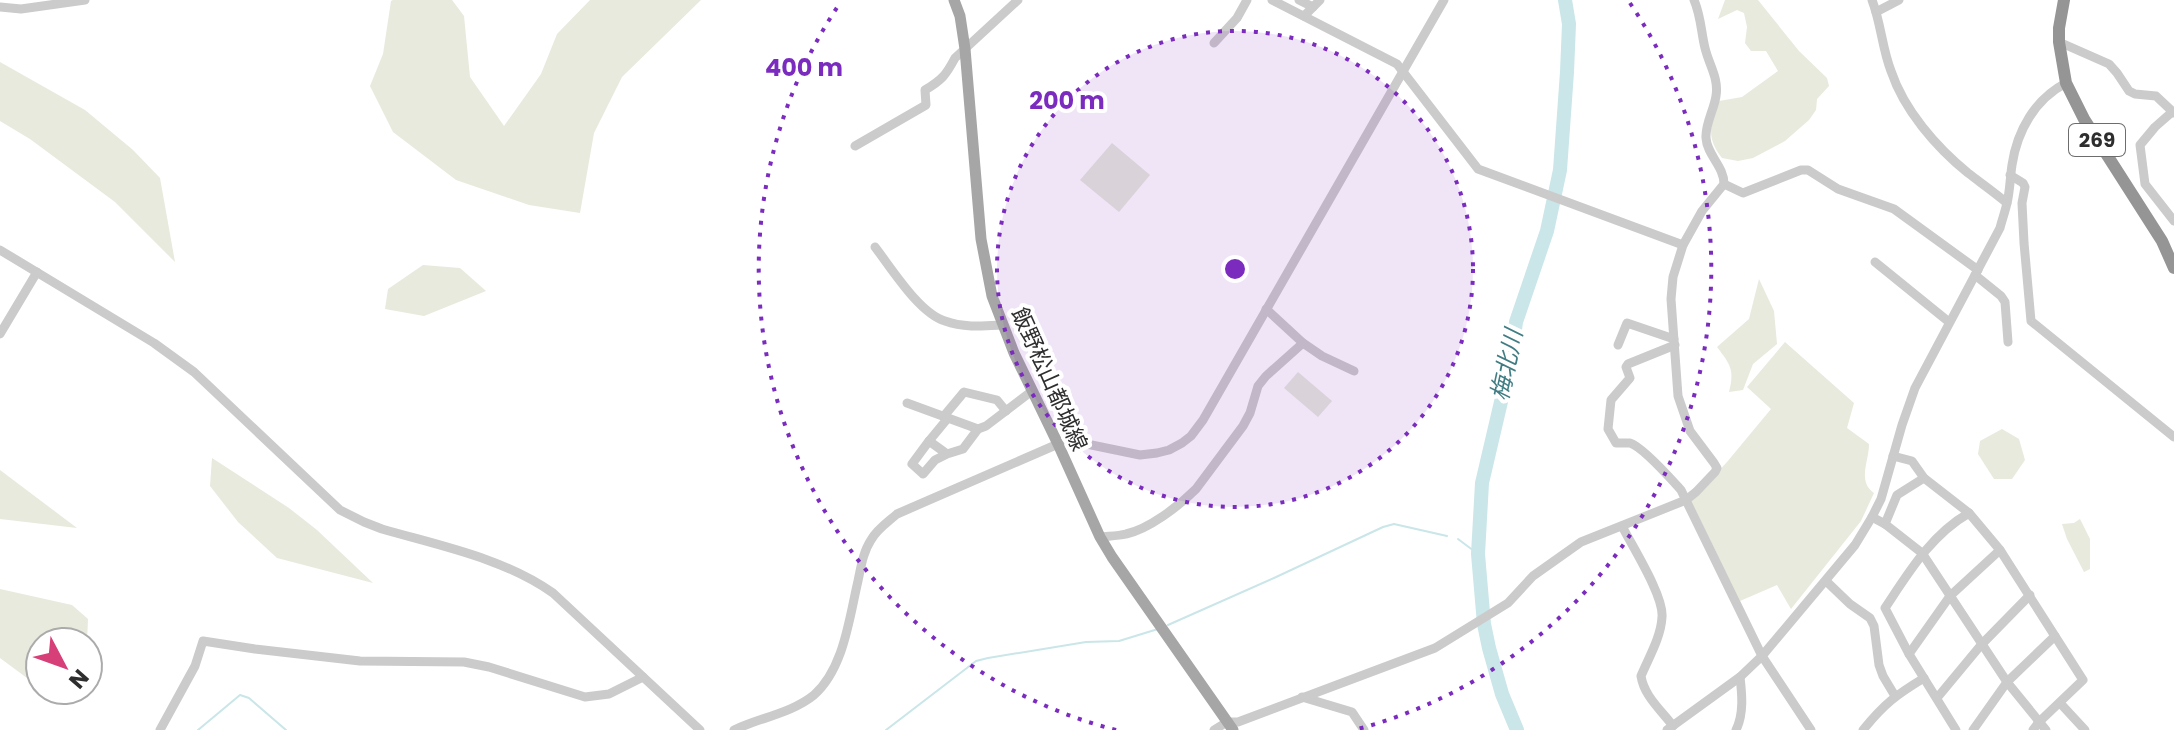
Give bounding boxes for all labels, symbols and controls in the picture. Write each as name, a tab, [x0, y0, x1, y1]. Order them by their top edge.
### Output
text: 400 m	[765, 51, 843, 84]
text: 200 m	[1029, 84, 1105, 117]
road number: 269	[2069, 124, 2125, 156]
centre of rings	[1221, 255, 1249, 283]
street label: 飯野松山都城線	[1004, 303, 1095, 456]
water label: 梅北川	[1483, 323, 1531, 404]
north arrow	[24, 626, 104, 706]
text: N	[62, 662, 96, 695]

